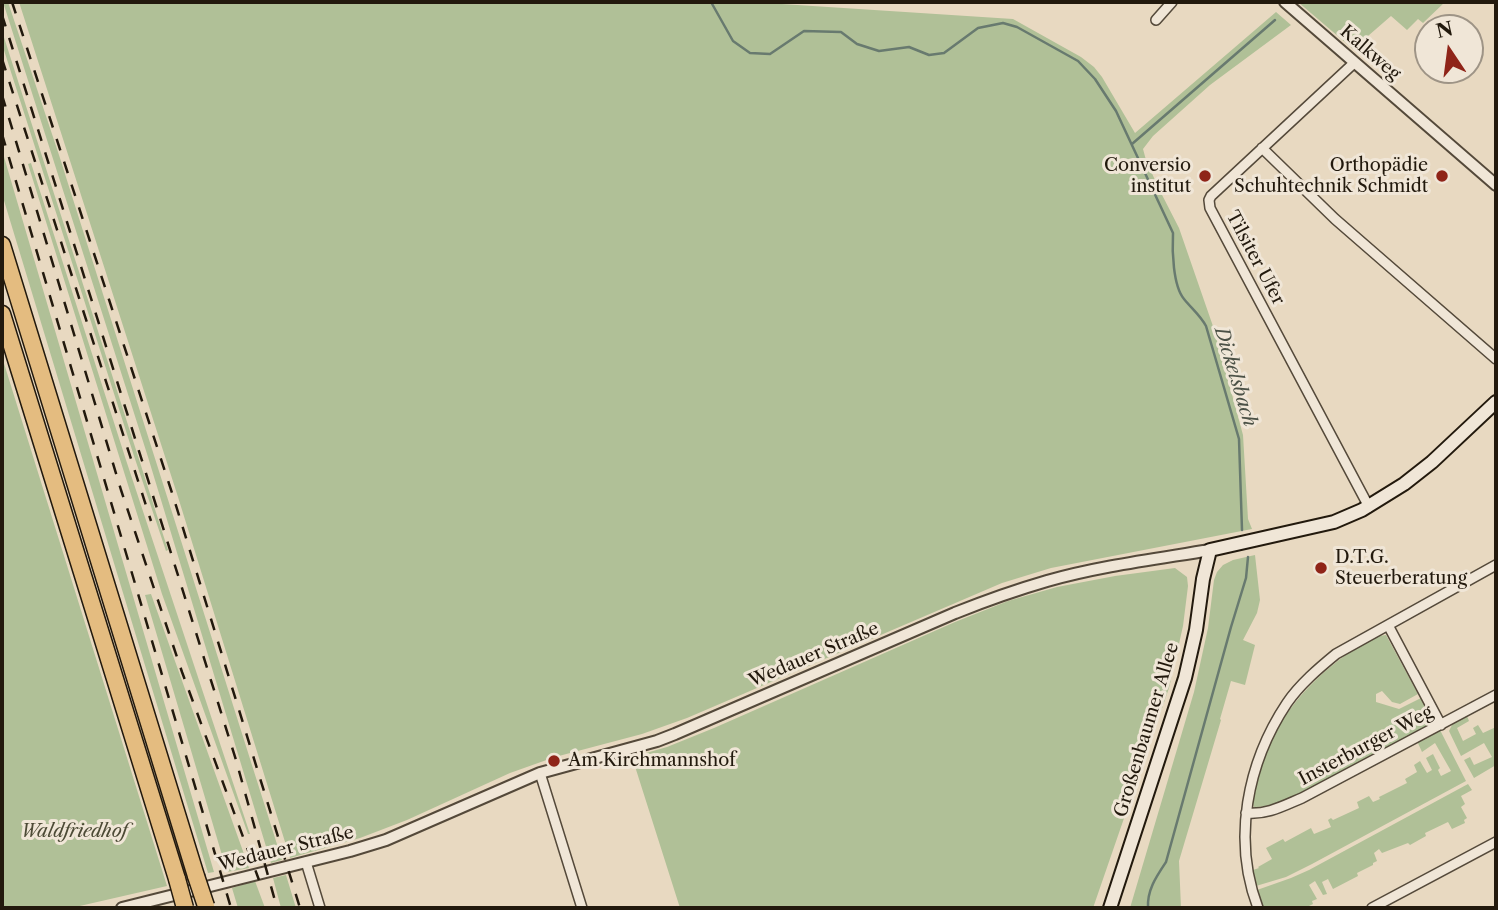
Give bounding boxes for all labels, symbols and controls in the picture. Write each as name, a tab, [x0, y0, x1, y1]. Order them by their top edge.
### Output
north arrow	[1414, 14, 1484, 84]
text: N	[1434, 17, 1455, 43]
street label: Kalkweg	[1335, 21, 1405, 85]
place label: Conversio institut	[1104, 155, 1191, 198]
place label: Orthopädie Schuhtechnik Schmidt	[1234, 155, 1428, 198]
marker: Conversio institut	[1197, 168, 1213, 184]
marker: Orthopädie Schuhtechnik Schmidt	[1434, 168, 1450, 184]
street label: Tilsiter Ufer	[1221, 207, 1289, 309]
water label: Dickelsbach	[1209, 324, 1261, 430]
place label: D.T.G. Steuerberatung	[1335, 547, 1467, 590]
marker: D.T.G. Steuerberatung	[1313, 560, 1329, 576]
street label: Wedauer Straße	[746, 618, 882, 692]
street label: Großenbaumer Allee	[1110, 640, 1184, 820]
street label: Insterburger Weg	[1295, 702, 1437, 790]
place label: Am Kirchmannshof	[568, 750, 736, 772]
marker: Am Kirchmannshof	[546, 753, 562, 769]
park label: Waldfriedhof	[21, 821, 127, 843]
street label: Wedauer Straße	[216, 822, 356, 876]

